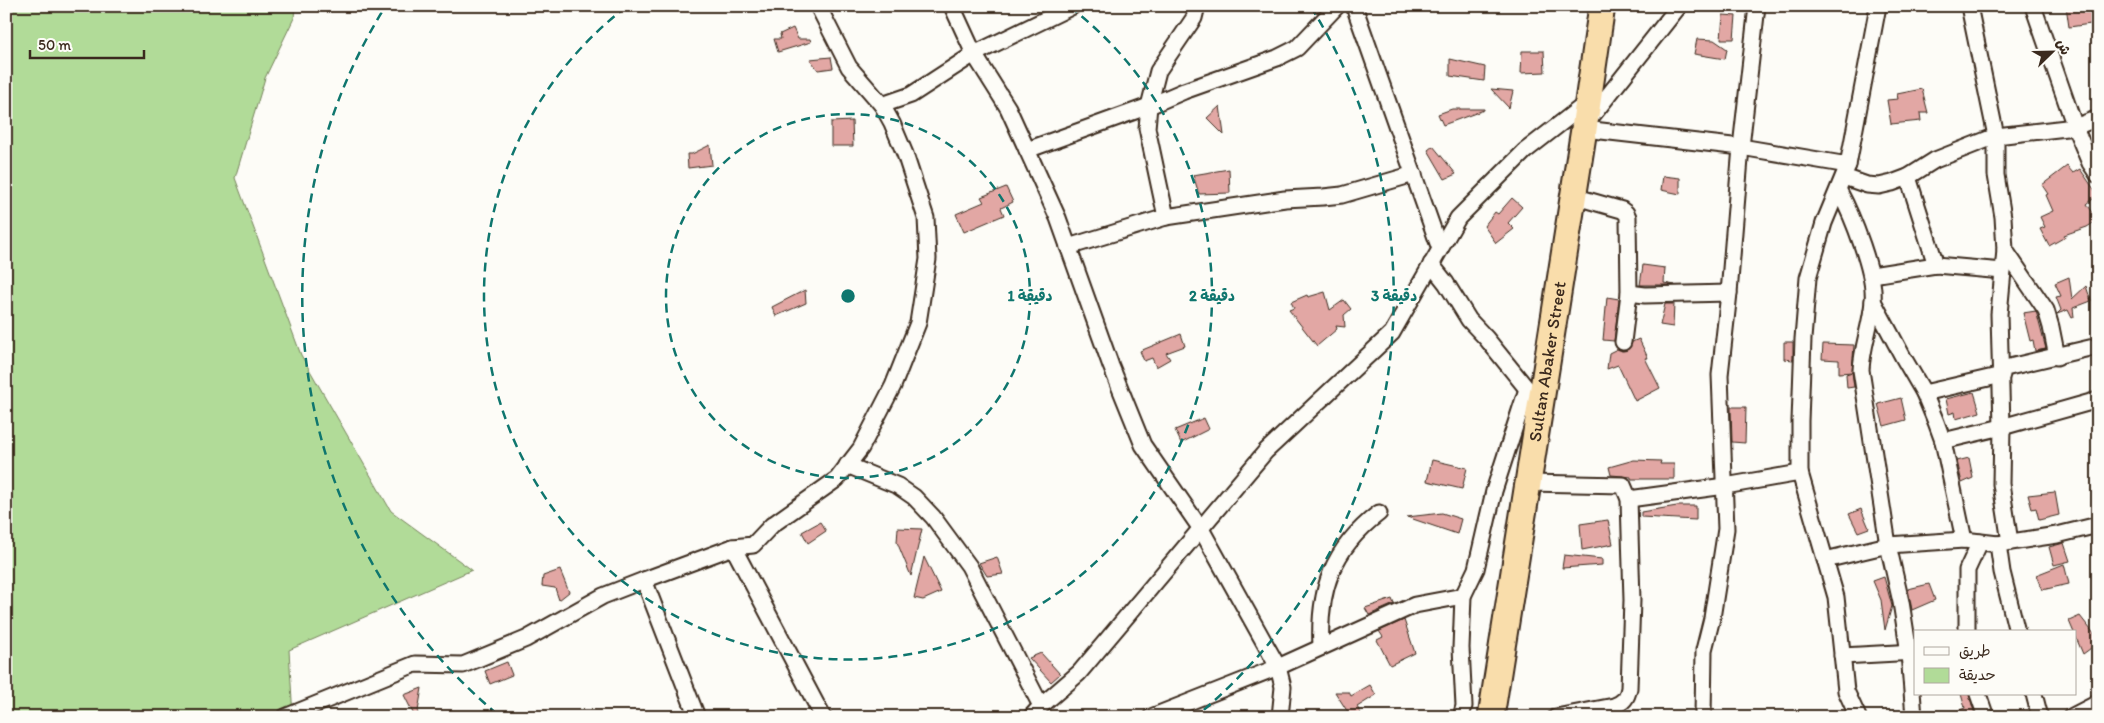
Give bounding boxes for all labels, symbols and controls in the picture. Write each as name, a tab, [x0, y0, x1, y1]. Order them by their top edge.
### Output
scale bar	[30, 28, 144, 60]
north arrow	[2026, 28, 2076, 78]
text: 50 m	[38, 36, 71, 54]
text: ش	[2053, 37, 2074, 58]
street label: Sultan Abaker Street	[1524, 279, 1571, 443]
centre of rings	[839, 287, 857, 305]
text: 1 دقيقة	[1008, 287, 1053, 305]
text: 2 دقيقة	[1189, 287, 1235, 305]
text: 3 دقيقة	[1371, 287, 1417, 305]
legend	[1914, 630, 2076, 696]
text: طريق	[1959, 642, 1991, 660]
text: حديقة	[1959, 666, 1996, 684]

